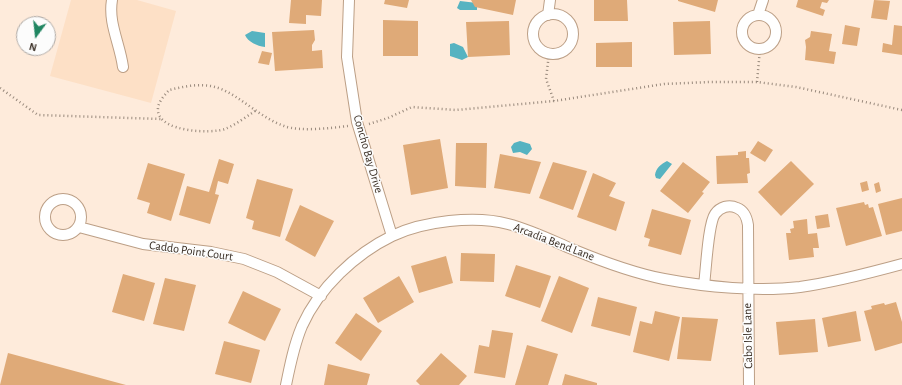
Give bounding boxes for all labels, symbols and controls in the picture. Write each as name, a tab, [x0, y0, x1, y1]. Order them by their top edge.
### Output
north arrow	[16, 16, 56, 56]
text: N	[28, 41, 38, 53]
street label: Concho Bay Drive	[350, 113, 386, 195]
street label: Arcadia Bend Lane	[511, 220, 597, 264]
street label: Caddo Point Court	[148, 238, 234, 264]
street label: Cabo Isle Lane	[740, 303, 756, 369]

